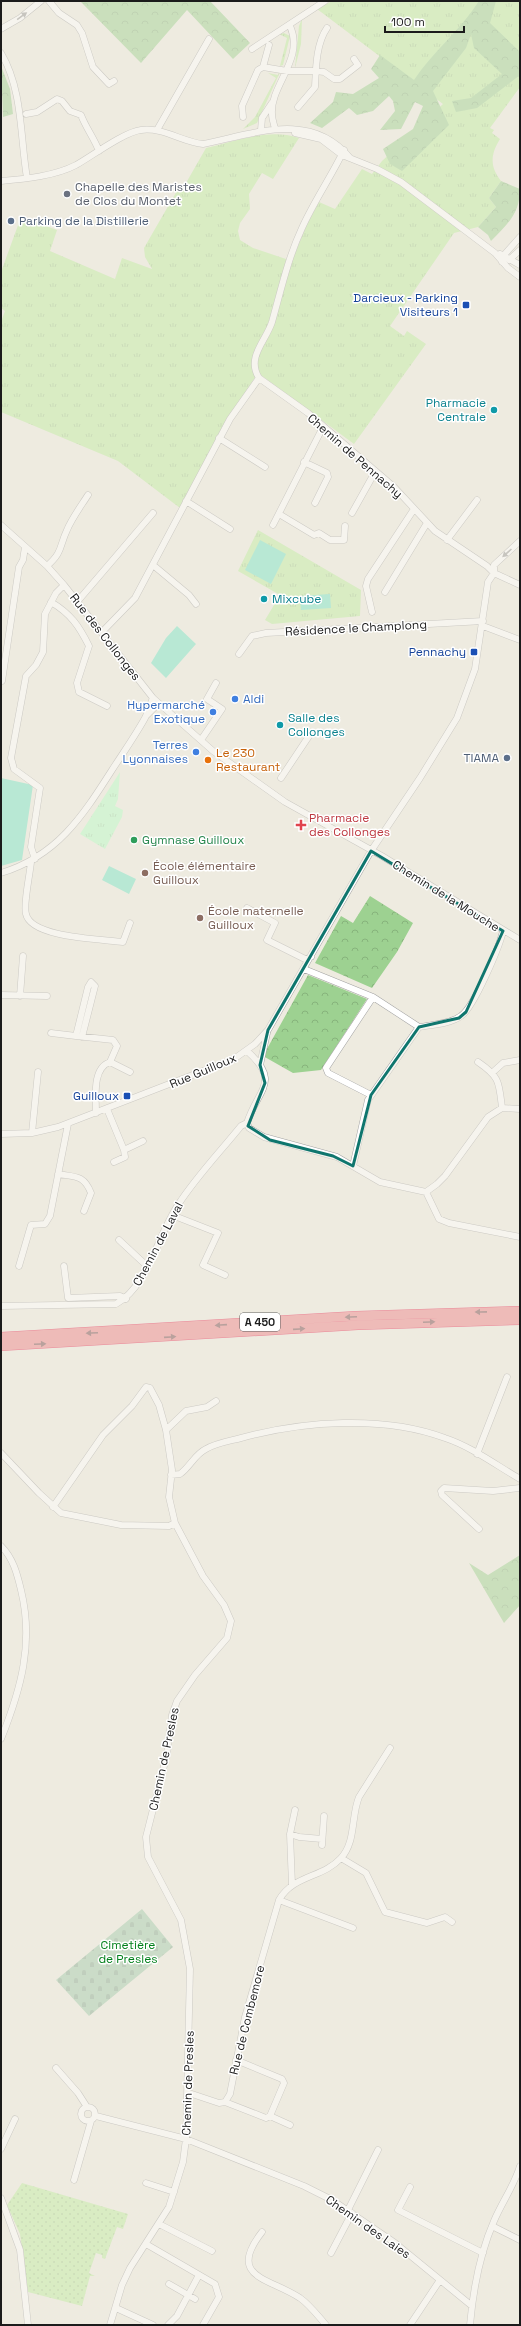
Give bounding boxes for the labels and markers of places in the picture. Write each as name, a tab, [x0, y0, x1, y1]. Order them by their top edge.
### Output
place label: Chapelle des Maristes de Clos du Montet	[75, 179, 202, 209]
marker: Chapelle des Maristes de Clos du Montet	[62, 189, 72, 199]
place label: Parking de la Distillerie	[19, 213, 149, 229]
marker: Parking de la Distillerie	[6, 216, 16, 226]
place label: Darcieux - Parking Visiteurs 1	[353, 290, 458, 320]
marker: Darcieux - Parking Visiteurs 1	[461, 300, 471, 310]
place label: Pharmacie Centrale	[426, 395, 486, 425]
marker: Pharmacie Centrale	[489, 405, 499, 415]
place label: Mixcube	[272, 591, 321, 607]
marker: Mixcube	[259, 594, 269, 604]
place label: Pennachy	[409, 644, 466, 660]
marker: Pennachy	[469, 647, 479, 657]
place label: Aldi	[243, 691, 264, 707]
marker: Aldi	[230, 694, 240, 704]
place label: Hypermarché Exotique	[127, 697, 205, 727]
marker: Hypermarché Exotique	[208, 707, 218, 717]
place label: Salle des Collonges	[288, 710, 345, 740]
marker: Salle des Collonges	[275, 720, 285, 730]
place label: Terres Lyonnaises	[122, 737, 188, 767]
place label: Le 230 Restaurant	[216, 745, 280, 775]
marker: Terres Lyonnaises	[191, 747, 201, 757]
place label: TIAMA	[464, 750, 499, 766]
marker: TIAMA	[502, 753, 512, 763]
marker: Le 230 Restaurant	[203, 755, 213, 765]
place label: Pharmacie des Collonges	[309, 810, 390, 840]
marker: Pharmacie des Collonges	[296, 820, 306, 830]
place label: Gymnase Guilloux	[142, 832, 244, 848]
marker: Gymnase Guilloux	[129, 835, 139, 845]
place label: École élémentaire Guilloux	[153, 858, 256, 888]
marker: École élémentaire Guilloux	[140, 868, 150, 878]
place label: École maternelle Guilloux	[208, 903, 304, 933]
marker: École maternelle Guilloux	[195, 913, 205, 923]
place label: Guilloux	[73, 1088, 119, 1104]
marker: Guilloux	[122, 1091, 132, 1101]

